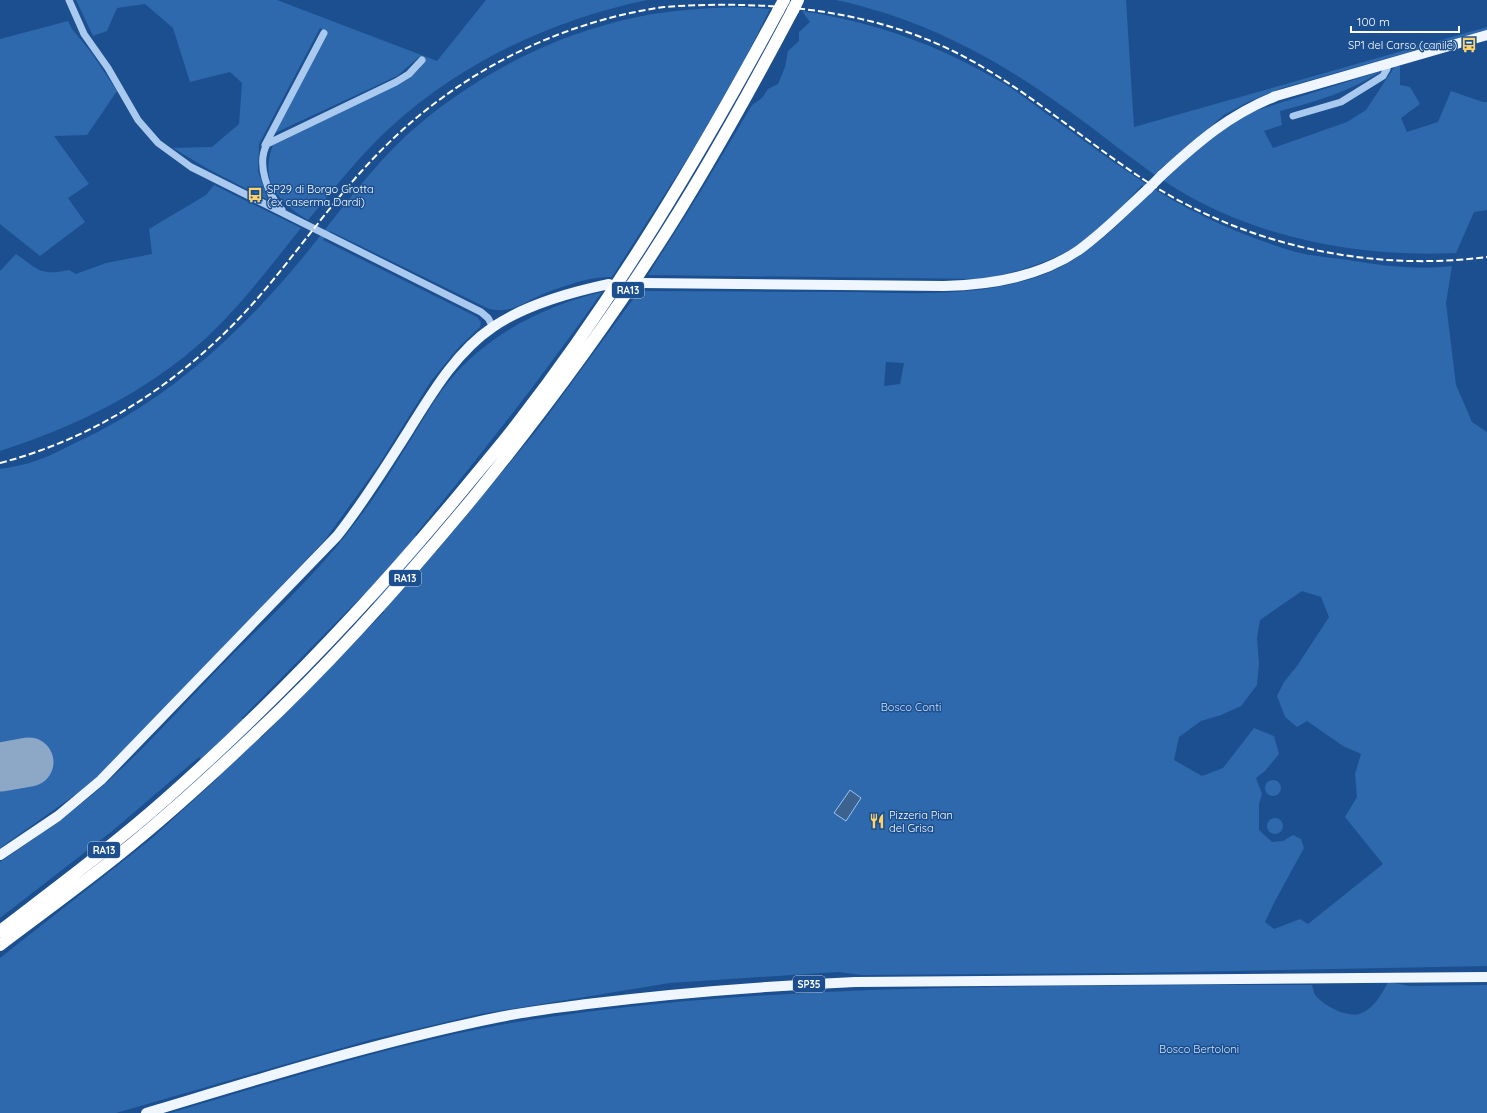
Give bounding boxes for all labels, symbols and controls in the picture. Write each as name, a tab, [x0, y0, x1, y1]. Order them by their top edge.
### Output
scale bar	[1351, 8, 1459, 34]
text: 100 m	[1357, 14, 1390, 29]
bus stop icon: SP1 del Carso (canile)	[1460, 36, 1478, 54]
place label: SP1 del Carso (canile)	[1348, 38, 1457, 52]
place label: SP29 di Borgo Grotta (ex caserma Dardi)	[267, 182, 374, 209]
bus stop icon: SP29 di Borgo Grotta (ex caserma Dardi)	[246, 186, 264, 204]
road number: RA13	[612, 282, 644, 298]
road number: RA13	[389, 570, 421, 586]
park label: Bosco Conti	[881, 700, 941, 714]
place label: Pizzeria Pian del Grisa	[889, 808, 953, 835]
restaurant icon: Pizzeria Pian del Grisa	[868, 812, 886, 830]
road number: RA13	[88, 842, 120, 858]
road number: SP35	[793, 976, 825, 992]
park label: Bosco Bertoloni	[1159, 1042, 1239, 1056]

